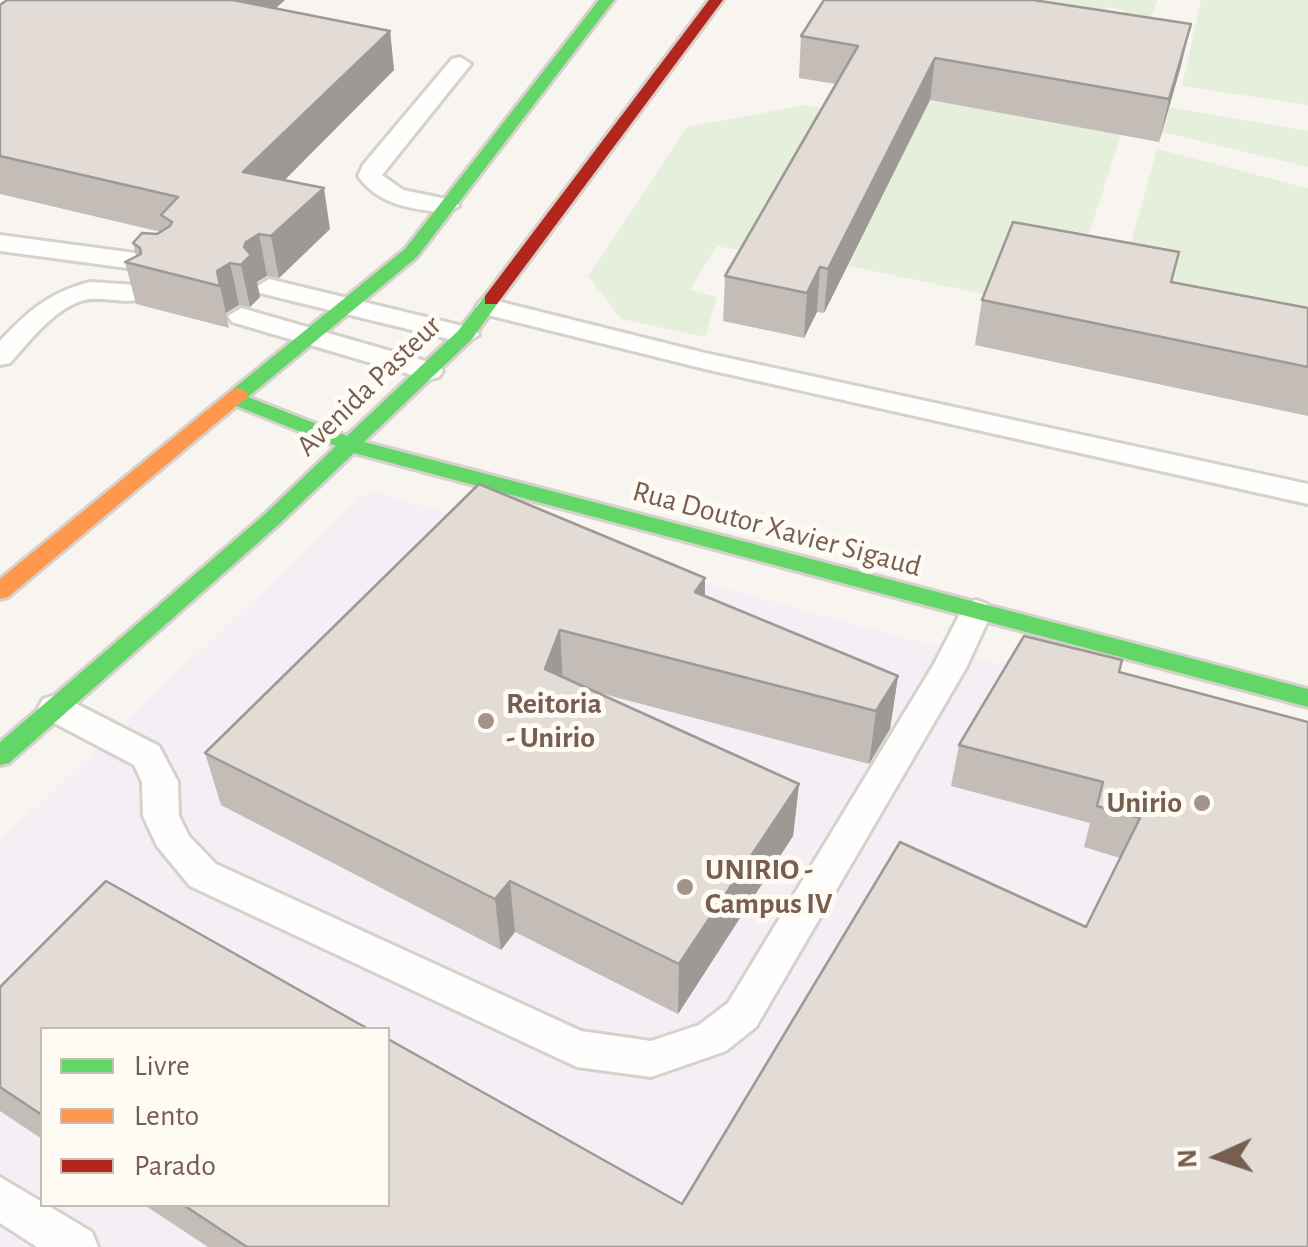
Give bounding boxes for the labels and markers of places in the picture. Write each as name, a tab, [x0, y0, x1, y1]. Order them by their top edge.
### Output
place label: Reitoria - Unirio	[506, 686, 602, 756]
marker: Reitoria - Unirio	[475, 710, 497, 732]
place label: Unirio	[1107, 785, 1182, 821]
marker: Unirio	[1191, 792, 1213, 814]
place label: UNIRIO - Campus IV	[705, 852, 832, 922]
marker: UNIRIO - Campus IV	[674, 876, 696, 898]

